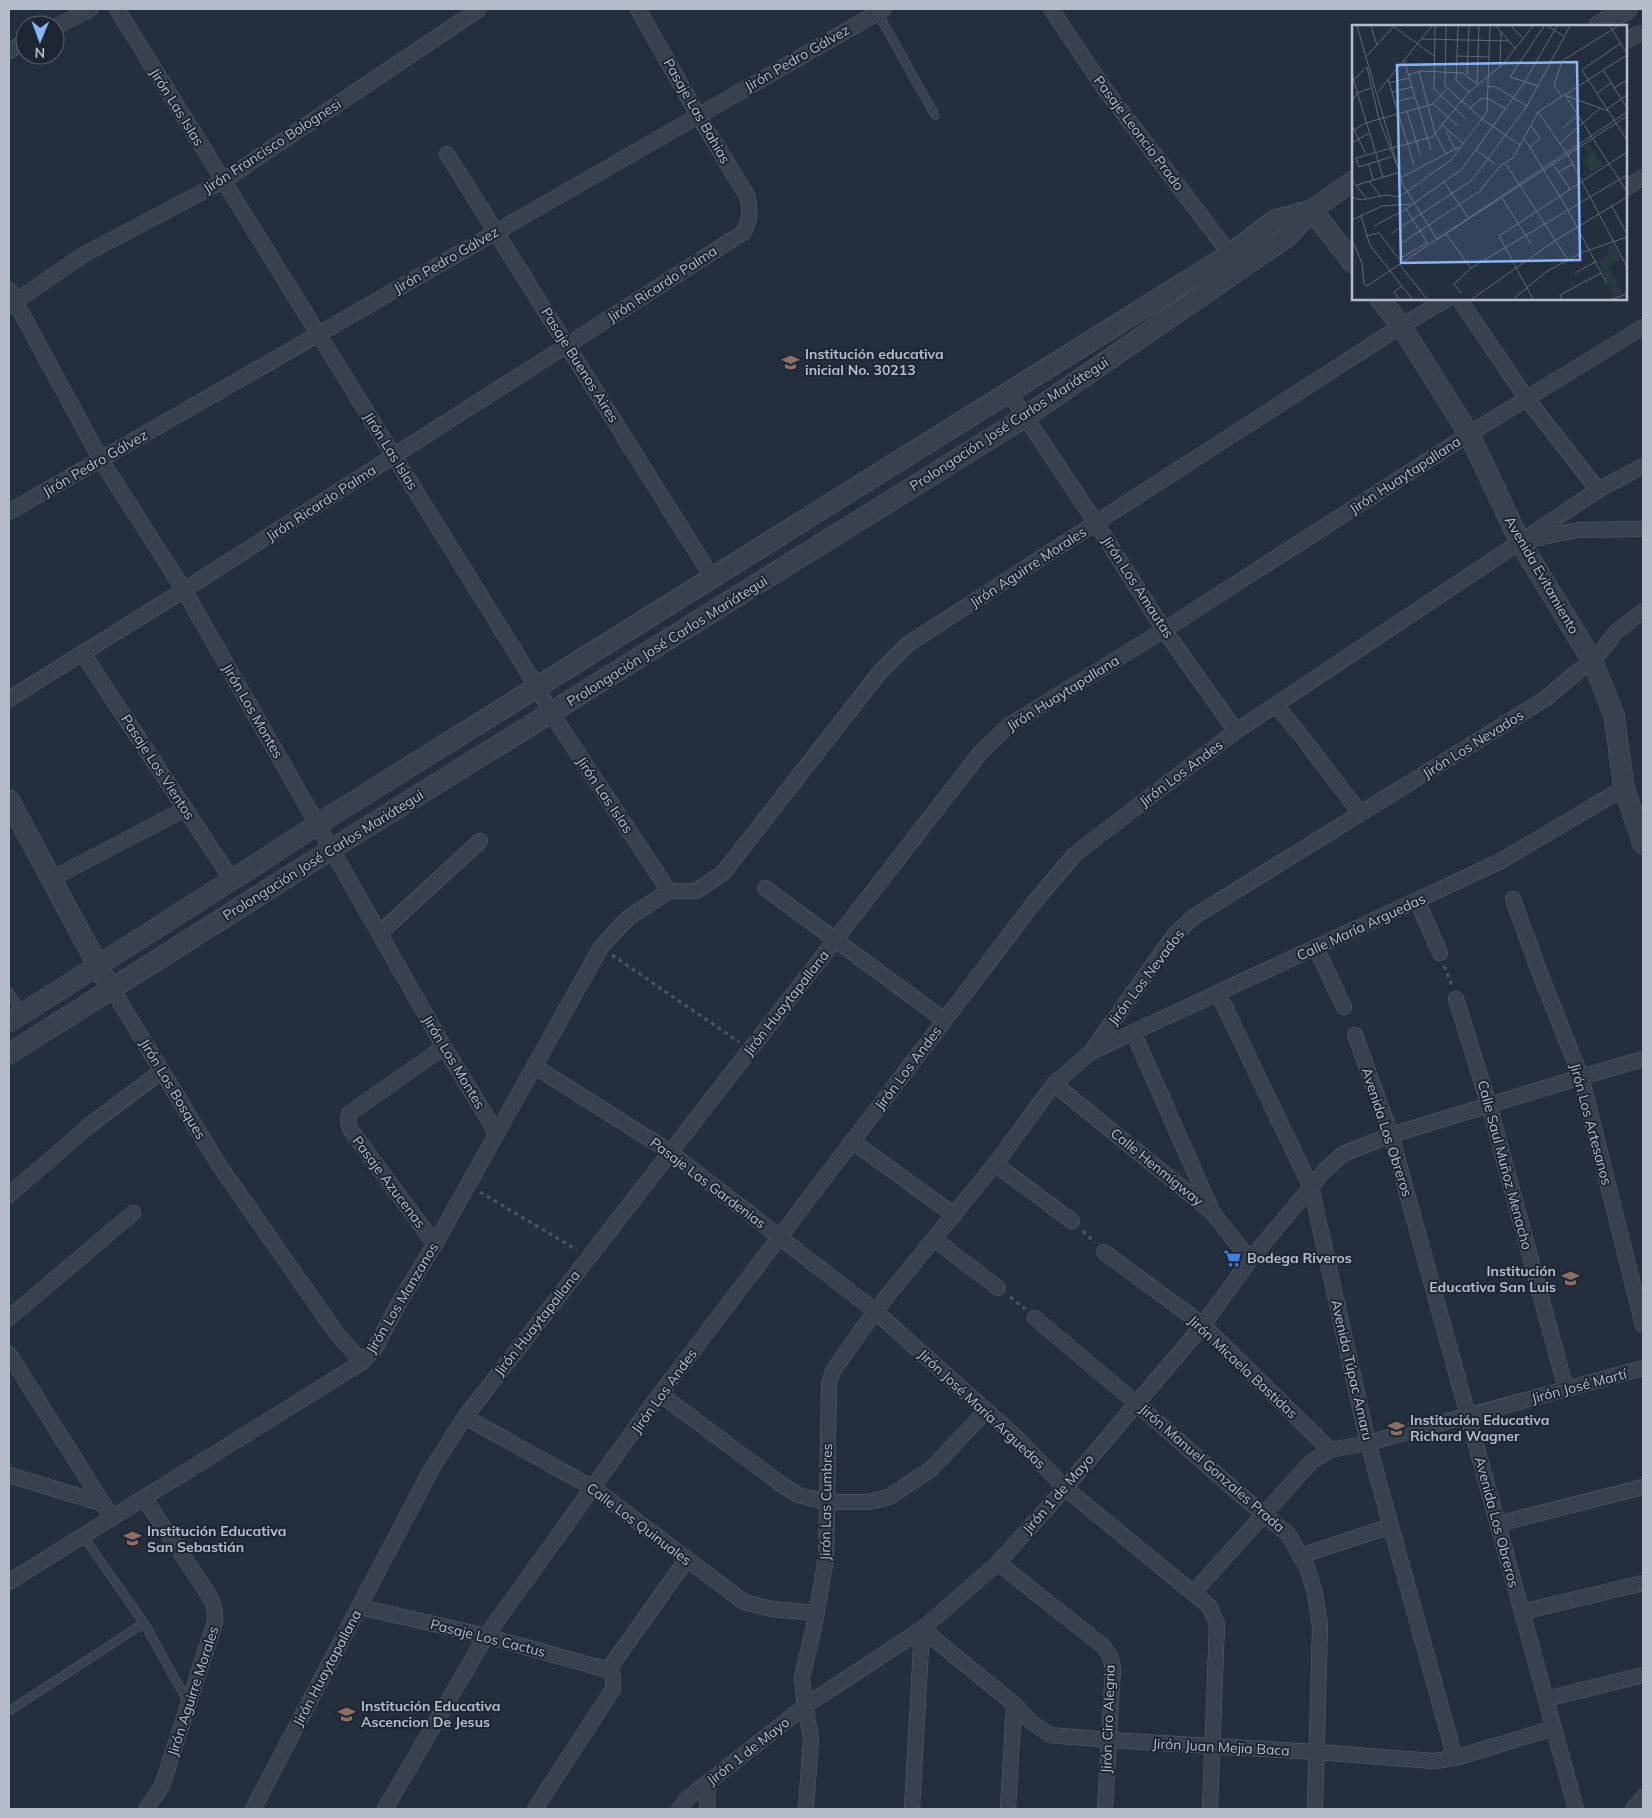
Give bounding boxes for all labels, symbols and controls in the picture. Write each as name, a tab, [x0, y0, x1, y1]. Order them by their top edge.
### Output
north arrow	[15, 15, 65, 65]
street label: Jirón Pedro Gálvez	[741, 21, 853, 95]
inset map	[1352, 25, 1627, 300]
text: N	[34, 44, 45, 62]
street label: Pasaje Las Bahias	[660, 55, 734, 167]
street label: Jirón Las Islas	[146, 65, 208, 149]
street label: Pasaje Leoncio Prado	[1090, 72, 1188, 194]
street label: Jirón Francisco Bolognesi	[200, 95, 344, 197]
street label: Jirón Pedro Gálvez	[390, 223, 502, 297]
street label: Jirón Ricardo Palma	[604, 242, 720, 326]
street label: Pasaje Buenos Aires	[537, 304, 623, 426]
place label: Institución educativa inicial No. 30213	[805, 345, 944, 379]
school or university icon: Institución educativa inicial No. 30213	[781, 352, 801, 372]
street label: Prolongación José Carlos Mariátegui	[906, 353, 1112, 495]
street label: Jirón Las Islas	[360, 409, 422, 493]
street label: Jirón Pedro Gálvez	[39, 426, 151, 500]
street label: Jirón Huaytapallana	[1346, 432, 1464, 518]
street label: Jirón Ricardo Palma	[263, 461, 379, 545]
street label: Avenida Evitamiento	[1501, 513, 1583, 637]
street label: Jirón Aguirre Morales	[966, 523, 1090, 611]
street label: Jirón Los Amautas	[1098, 533, 1178, 642]
street label: Prolongación José Carlos Mariátegui	[563, 571, 771, 711]
street label: Jirón Huaytapallana	[1003, 651, 1123, 735]
street label: Jirón Los Montes	[219, 660, 287, 762]
street label: Jirón Los Nevados	[1419, 706, 1527, 782]
street label: Pasaje Los Vientos	[117, 711, 199, 823]
street label: Jirón Los Andes	[1135, 736, 1227, 810]
street label: Jirón Las Islas	[573, 753, 637, 837]
street label: Prolongación José Carlos Mariátegui	[219, 785, 427, 925]
street label: Calle María Arguedas	[1294, 889, 1428, 965]
street label: Jirón Los Nevados	[1104, 925, 1188, 1029]
street label: Jirón Huaytapallana	[739, 947, 833, 1059]
street label: Jirón Los Montes	[419, 1012, 489, 1112]
street label: Jirón Los Andes	[871, 1022, 945, 1114]
street label: Jirón Los Bosques	[136, 1035, 210, 1143]
street label: Jirón Los Artesanos	[1566, 1061, 1616, 1187]
street label: Avenida Los Obreros	[1358, 1065, 1416, 1199]
street label: Calle Saul Muñoz Menacho	[1474, 1078, 1536, 1252]
street label: Calle Henmigway	[1107, 1124, 1207, 1210]
street label: Pasaje Azucenas	[348, 1132, 430, 1232]
street label: Pasaje Las Gardenias	[647, 1134, 769, 1232]
street label: Jirón Los Manzanos	[362, 1239, 442, 1357]
supermarket icon: Bodega Riveros	[1223, 1248, 1243, 1268]
place label: Bodega Riveros	[1247, 1249, 1352, 1267]
place label: Institución Educativa San Luis	[1429, 1262, 1556, 1296]
street label: Jirón Huaytapallana	[490, 1267, 584, 1379]
school or university icon: Institución Educativa San Luis	[1560, 1269, 1580, 1289]
street label: Avenida Túpac Amaru	[1327, 1298, 1377, 1442]
street label: Jirón Micaela Bastidas	[1185, 1312, 1302, 1422]
street label: Jirón Los Andes	[627, 1345, 701, 1437]
street label: Jirón José María Arguedas	[915, 1345, 1049, 1473]
street label: Jirón José Martí	[1529, 1364, 1629, 1407]
street label: Jirón Manuel Gonzales Prada	[1136, 1400, 1288, 1536]
place label: Institución Educativa Richard Wagner	[1410, 1411, 1549, 1445]
school or university icon: Institución Educativa Richard Wagner	[1386, 1418, 1406, 1438]
street label: Jirón Las Cumbres	[816, 1443, 836, 1561]
street label: Jirón 1 de Mayo	[1018, 1450, 1098, 1538]
street label: Avenida Los Obreros	[1471, 1455, 1523, 1589]
street label: Calle Los Quinuales	[583, 1479, 695, 1569]
place label: Institución Educativa San Sebastián	[147, 1522, 286, 1556]
school or university icon: Institución Educativa San Sebastián	[123, 1529, 143, 1549]
street label: Jirón Huaytapallana	[289, 1607, 365, 1729]
street label: Pasaje Los Cactus	[429, 1615, 547, 1661]
street label: Jirón Aguirre Morales	[164, 1624, 223, 1758]
street label: Jirón Ciro Alegria	[1097, 1664, 1119, 1774]
place label: Institución Educativa Ascencion De Jesus	[361, 1697, 500, 1731]
school or university icon: Institución Educativa Ascencion De Jesus	[337, 1704, 357, 1724]
street label: Jirón 1 de Mayo	[703, 1713, 793, 1789]
street label: Jirón Juan Mejia Baca	[1152, 1734, 1290, 1760]

